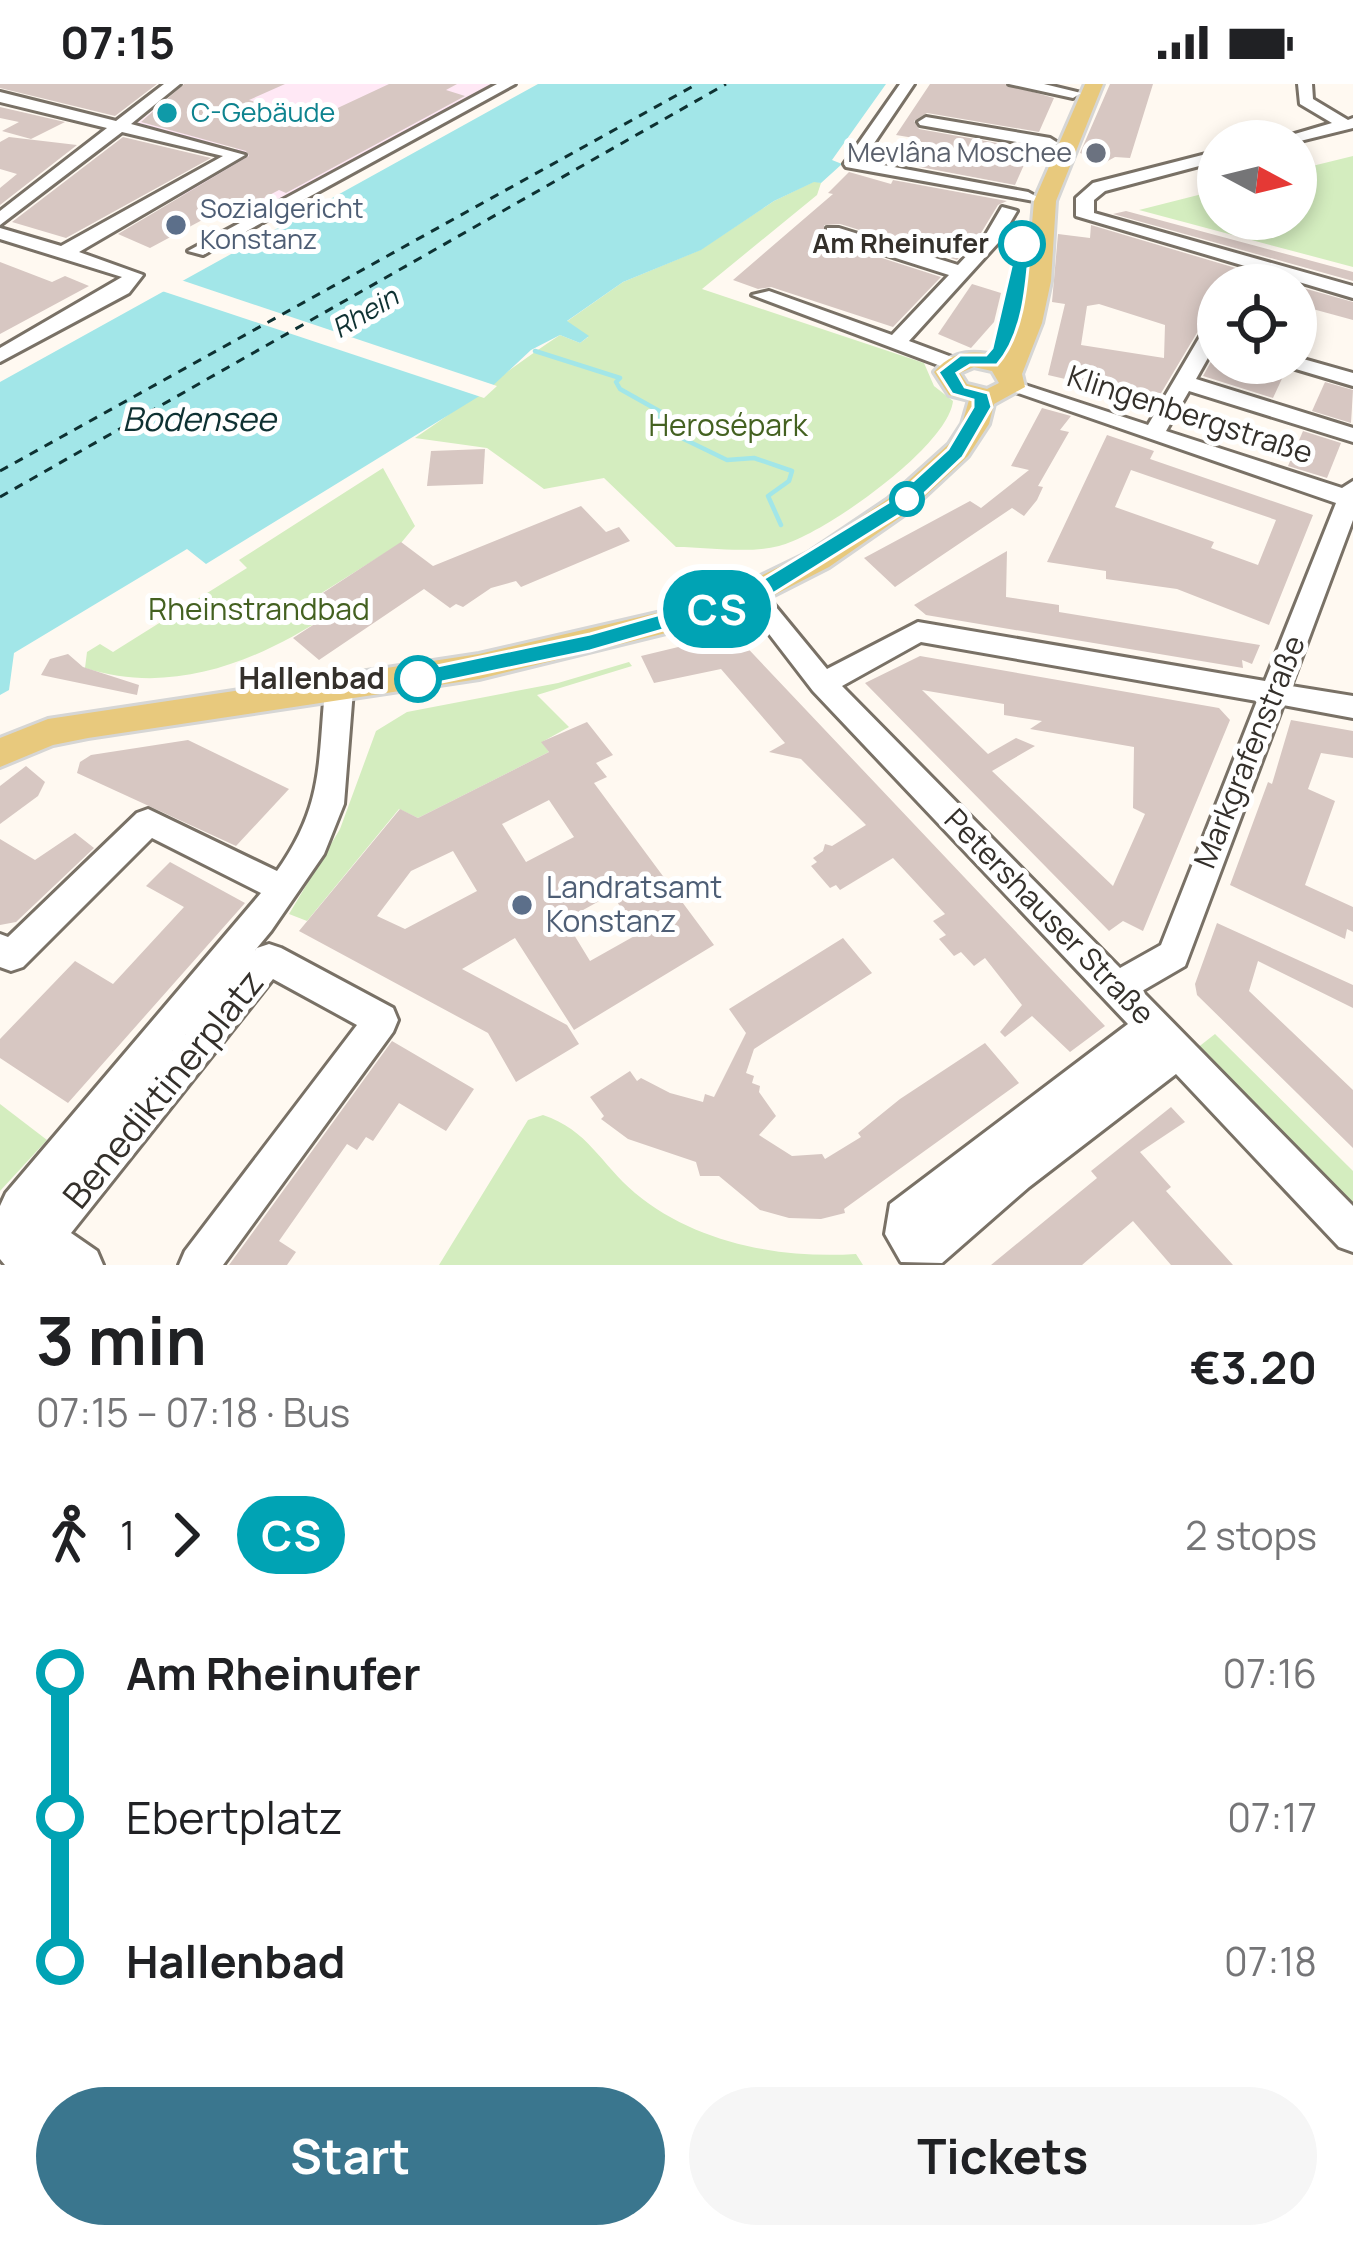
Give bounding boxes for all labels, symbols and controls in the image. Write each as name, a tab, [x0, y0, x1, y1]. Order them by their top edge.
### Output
text: 07:15	[60, 11, 175, 73]
place label: C-Gebäude	[191, 93, 335, 130]
marker: C-Gebäude	[154, 100, 180, 126]
north arrow	[1197, 120, 1317, 240]
map controls	[1197, 120, 1317, 384]
place label: Mevlâna Moschee	[847, 133, 1072, 170]
marker: Mevlâna Moschee	[1083, 140, 1109, 166]
place label: Sozialgericht Konstanz	[200, 189, 364, 257]
marker: Sozialgericht Konstanz	[163, 212, 189, 238]
marker: Am Rheinufer	[1000, 222, 1044, 266]
place label: Am Rheinufer	[812, 224, 989, 261]
button: locate	[1197, 264, 1317, 384]
water label: Rhein	[324, 277, 405, 346]
street label: Klingenbergstraße	[1063, 355, 1318, 473]
water label: Bodensee	[122, 396, 278, 441]
park label: Herosépark	[648, 404, 809, 445]
unlabelled marker	[891, 483, 923, 515]
line badge: CS	[663, 570, 771, 648]
text: CS	[687, 580, 747, 638]
park label: Rheinstrandbad	[148, 588, 370, 629]
street label: Markgrafenstraße	[1183, 629, 1314, 874]
place label: Hallenbad	[239, 657, 385, 698]
marker: Hallenbad	[396, 657, 440, 701]
street label: Petershauser Straße	[936, 799, 1164, 1033]
place label: Landratsamt Konstanz	[546, 866, 722, 941]
marker: Landratsamt Konstanz	[509, 892, 535, 918]
street label: Benediktinerplatz	[51, 959, 274, 1218]
text: 3 min	[36, 1295, 207, 1385]
text: €3.20	[1190, 1336, 1317, 1398]
text: 07:15 – 07:18 · Bus	[36, 1385, 350, 1439]
icon: walk	[36, 1502, 102, 1568]
icon: forward	[153, 1502, 219, 1568]
text: CS	[261, 1506, 321, 1564]
text: 1	[120, 1508, 135, 1562]
text: 2 stops	[1185, 1508, 1317, 1562]
text: Am Rheinufer	[126, 1642, 421, 1704]
text: 07:16	[1223, 1646, 1317, 1700]
text: Ebertplatz	[126, 1786, 343, 1848]
text: 07:17	[1227, 1790, 1317, 1844]
text: Hallenbad	[126, 1930, 346, 1992]
text: 07:18	[1224, 1934, 1317, 1988]
button: Start	[36, 2087, 665, 2225]
button: Tickets	[689, 2087, 1317, 2225]

